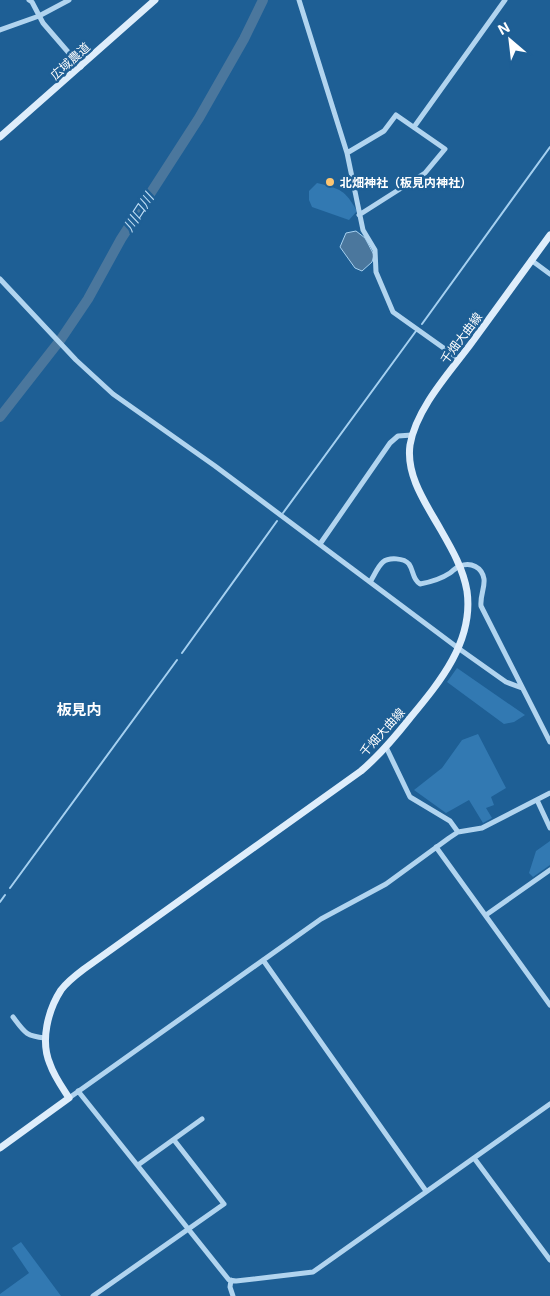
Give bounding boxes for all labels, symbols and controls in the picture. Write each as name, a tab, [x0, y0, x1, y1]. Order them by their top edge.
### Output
north arrow	[485, 15, 535, 65]
text: N	[495, 18, 512, 38]
street label: 広域農道	[47, 39, 93, 83]
place label: 北畑神社（板見内神社）	[340, 175, 472, 190]
marker: 北畑神社（板見内神社）	[324, 176, 336, 188]
water label: 川口川	[119, 188, 158, 234]
street label: 千畑大曲線	[437, 310, 485, 366]
district label: 板見内	[56, 700, 102, 719]
street label: 千畑大曲線	[356, 705, 408, 759]

